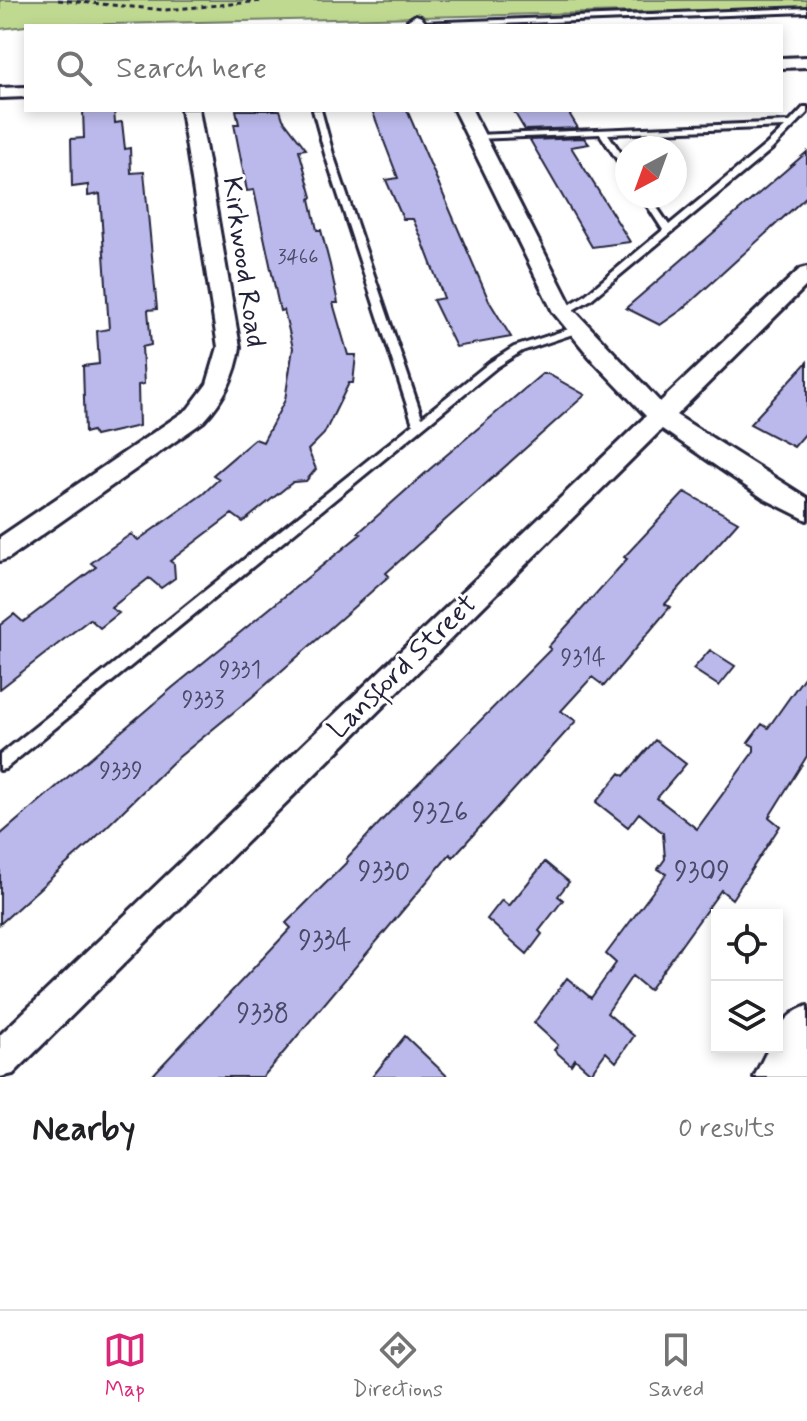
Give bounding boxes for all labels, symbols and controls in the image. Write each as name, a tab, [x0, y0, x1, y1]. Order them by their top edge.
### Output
search box	[24, 24, 783, 112]
icon: search	[52, 46, 96, 90]
text: Search here	[116, 49, 267, 88]
north arrow	[615, 136, 687, 208]
street label: Kirkwood Road	[213, 174, 273, 350]
house number: 3466	[278, 244, 318, 271]
street label: Lansford Street	[320, 586, 487, 749]
house number: 9314	[560, 643, 606, 674]
house number: 9331	[219, 655, 261, 686]
house number: 9333	[182, 685, 224, 716]
house number: 9339	[99, 756, 143, 787]
house number: 9326	[412, 795, 468, 832]
house number: 9330	[358, 854, 410, 891]
house number: 9309	[674, 854, 730, 891]
map controls	[711, 909, 783, 1053]
button: locate	[711, 909, 783, 981]
house number: 9334	[298, 923, 352, 960]
button: layers	[711, 981, 783, 1053]
house number: 9338	[237, 996, 289, 1033]
text: Nearby	[32, 1107, 136, 1152]
text: 0 results	[678, 1112, 775, 1146]
tab: Map	[103, 1328, 147, 1404]
tab: Directions	[352, 1328, 443, 1404]
tab: Saved	[649, 1328, 704, 1404]

